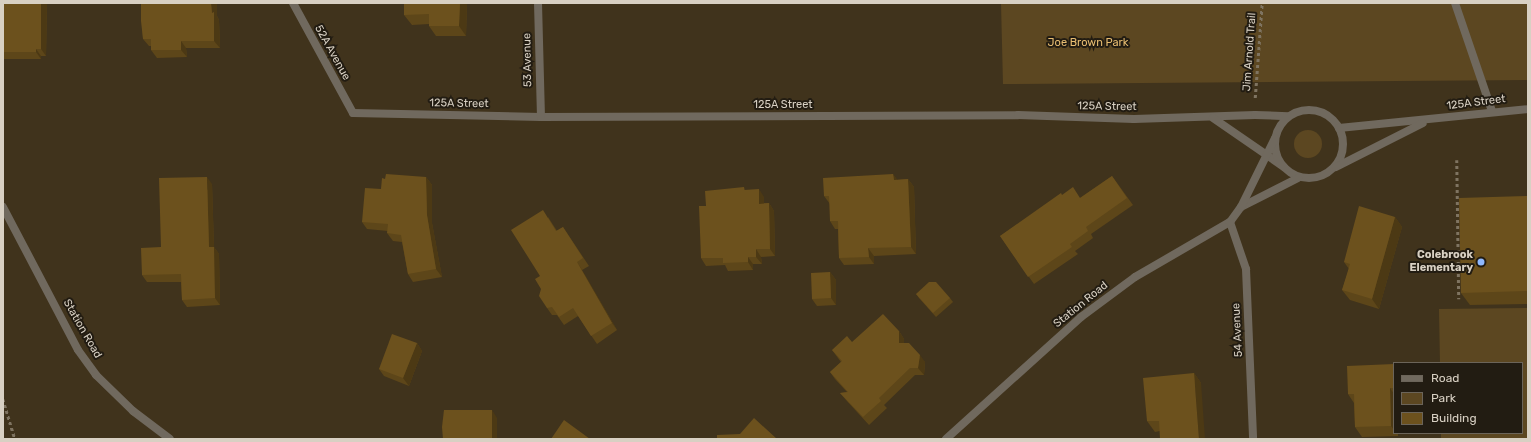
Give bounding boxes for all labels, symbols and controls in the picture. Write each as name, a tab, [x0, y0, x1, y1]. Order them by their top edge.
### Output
street label: Jim Arnold Trail	[1241, 12, 1259, 92]
street label: 52A Avenue	[311, 23, 353, 83]
street label: 53 Avenue	[521, 33, 535, 87]
park label: Joe Brown Park	[1048, 36, 1128, 50]
street label: 125A Street	[1446, 93, 1506, 113]
street label: 125A Street	[429, 97, 489, 111]
street label: 125A Street	[753, 98, 813, 112]
street label: 125A Street	[1077, 100, 1137, 114]
place label: Colebrook Elementary	[1409, 249, 1473, 275]
marker: Colebrook Elementary	[1476, 257, 1486, 267]
street label: Station Road	[1051, 279, 1111, 331]
street label: Station Road	[60, 297, 104, 361]
street label: 54 Avenue	[1230, 302, 1246, 358]
legend	[1393, 362, 1523, 434]
text: Road	[1431, 371, 1459, 385]
text: Park	[1431, 391, 1456, 405]
text: Building	[1431, 411, 1477, 425]

